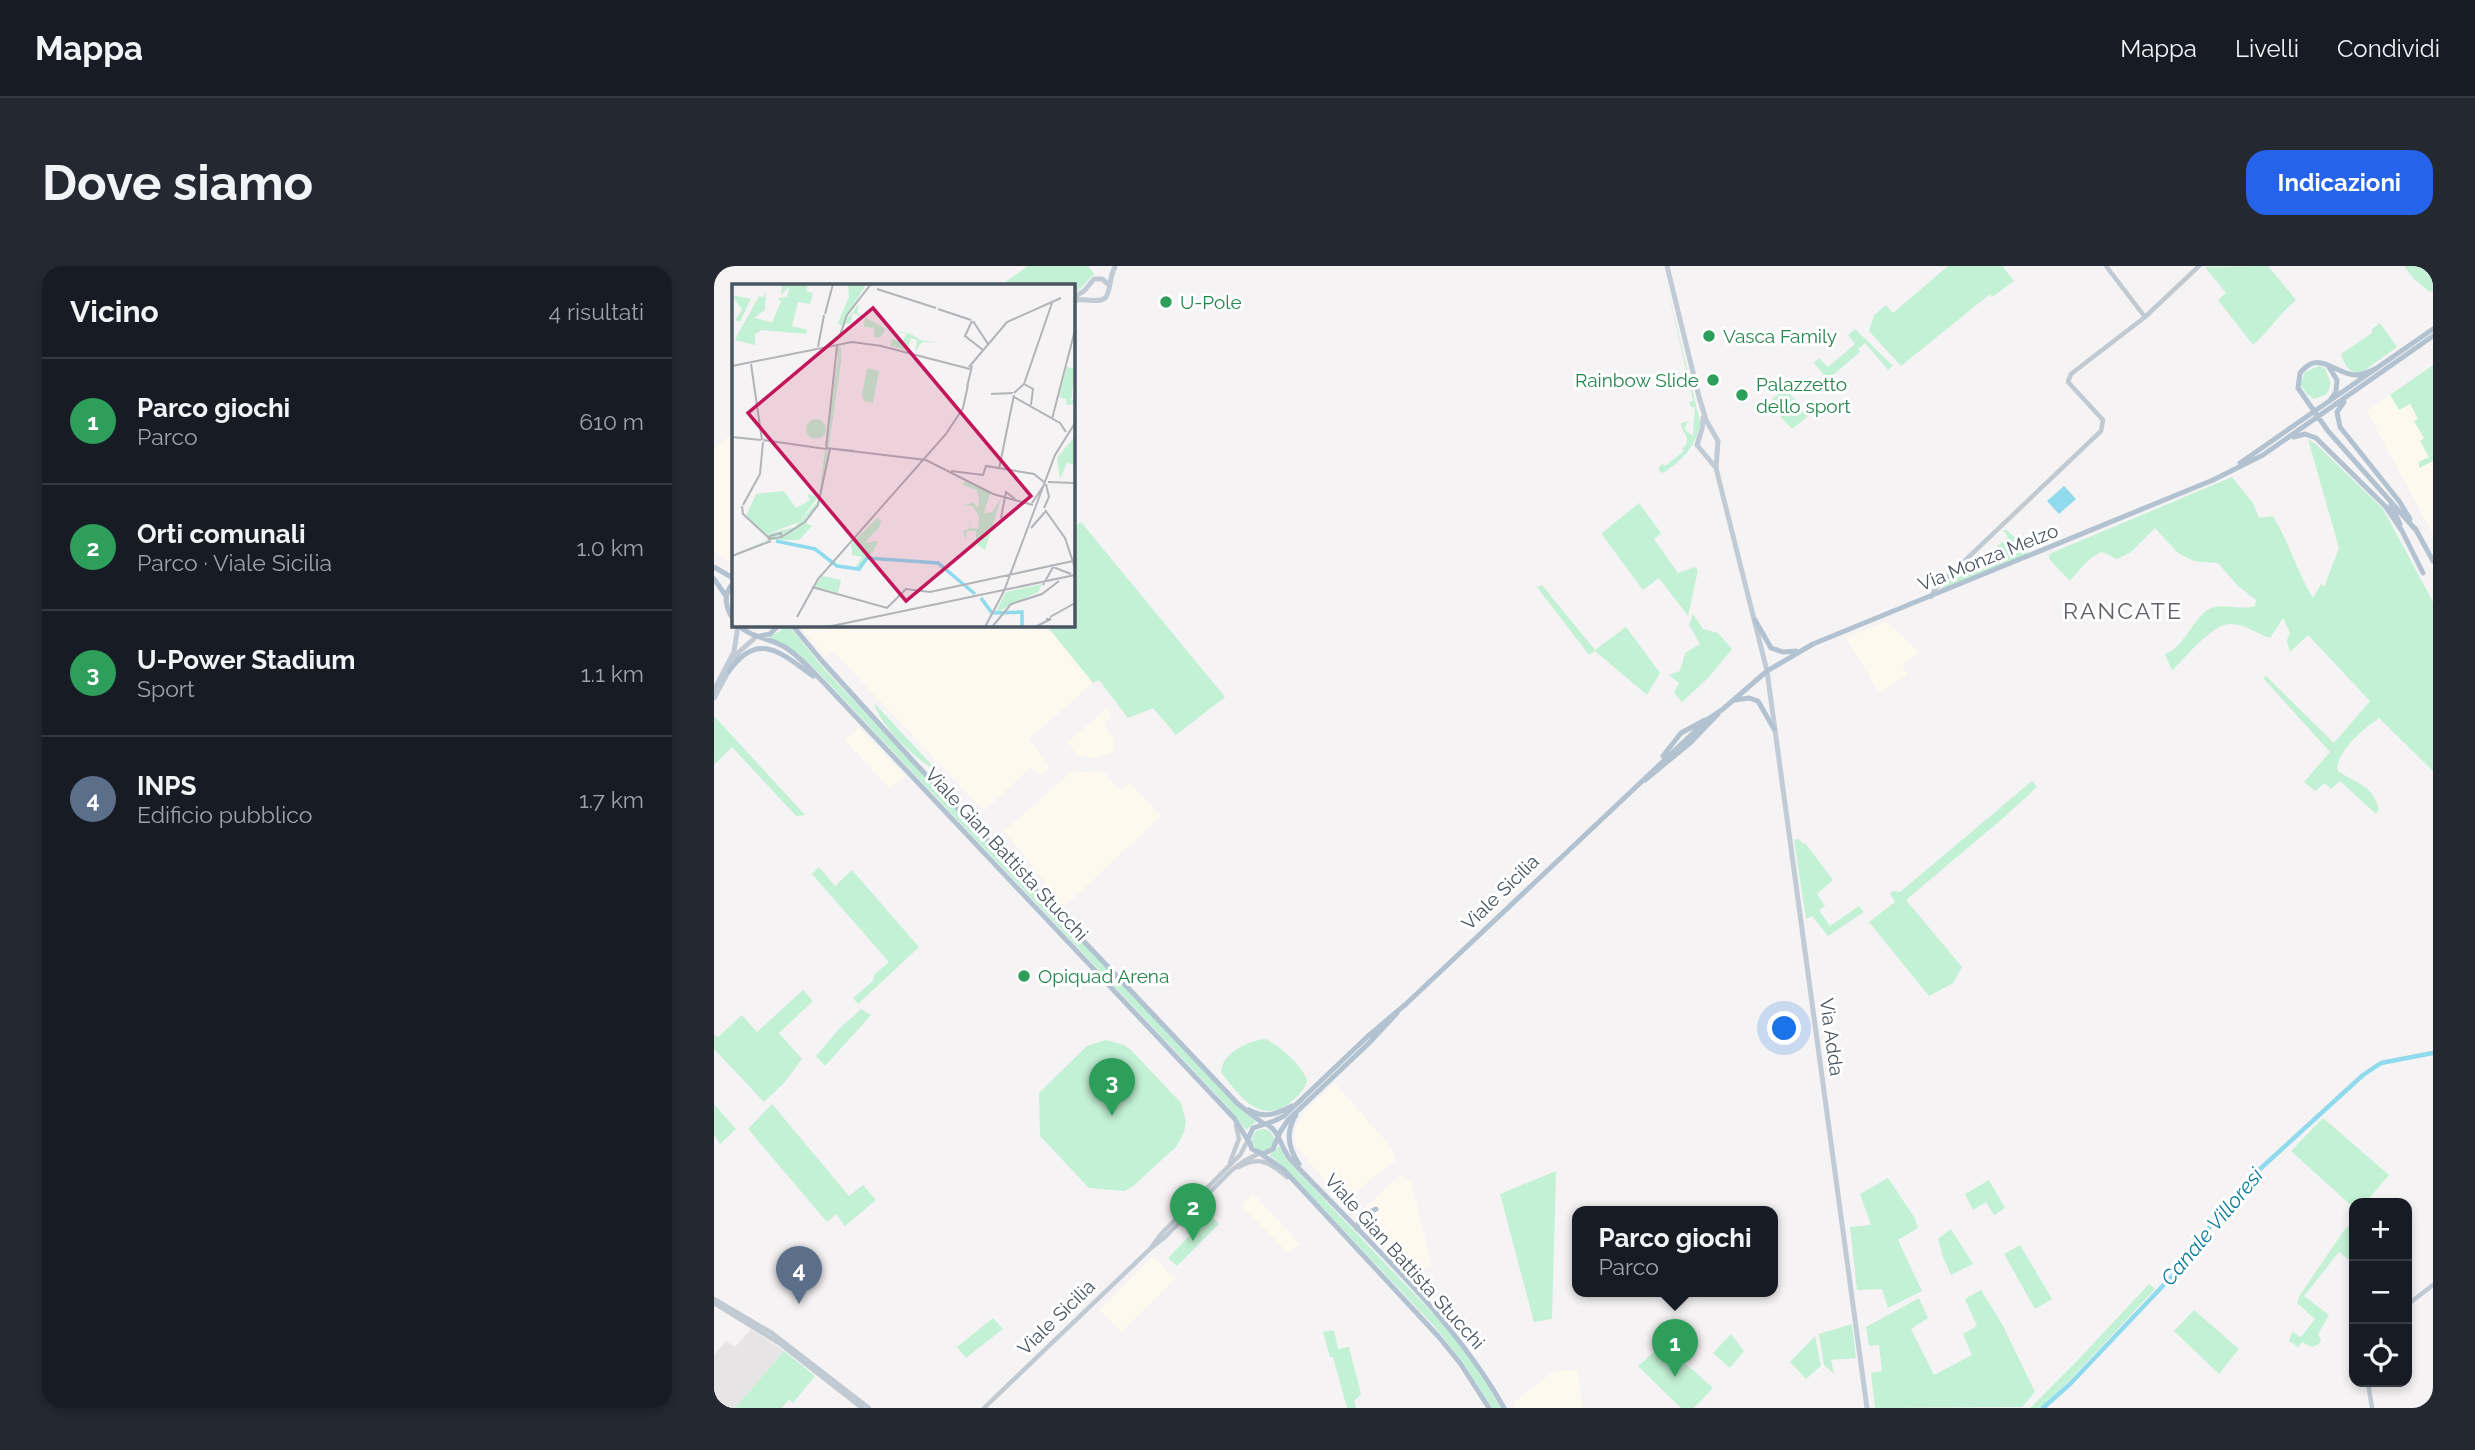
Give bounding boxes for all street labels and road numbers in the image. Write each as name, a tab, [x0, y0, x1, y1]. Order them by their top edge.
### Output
street label: Via Monza Melzo	[1915, 519, 2061, 595]
street label: Viale Gian Battista Stucchi	[921, 763, 1093, 945]
street label: Viale Sicilia	[1457, 850, 1543, 934]
street label: Via Adda	[1816, 997, 1848, 1077]
street label: Viale Gian Battista Stucchi	[1320, 1169, 1490, 1353]
street label: Viale Sicilia	[1013, 1275, 1099, 1359]

